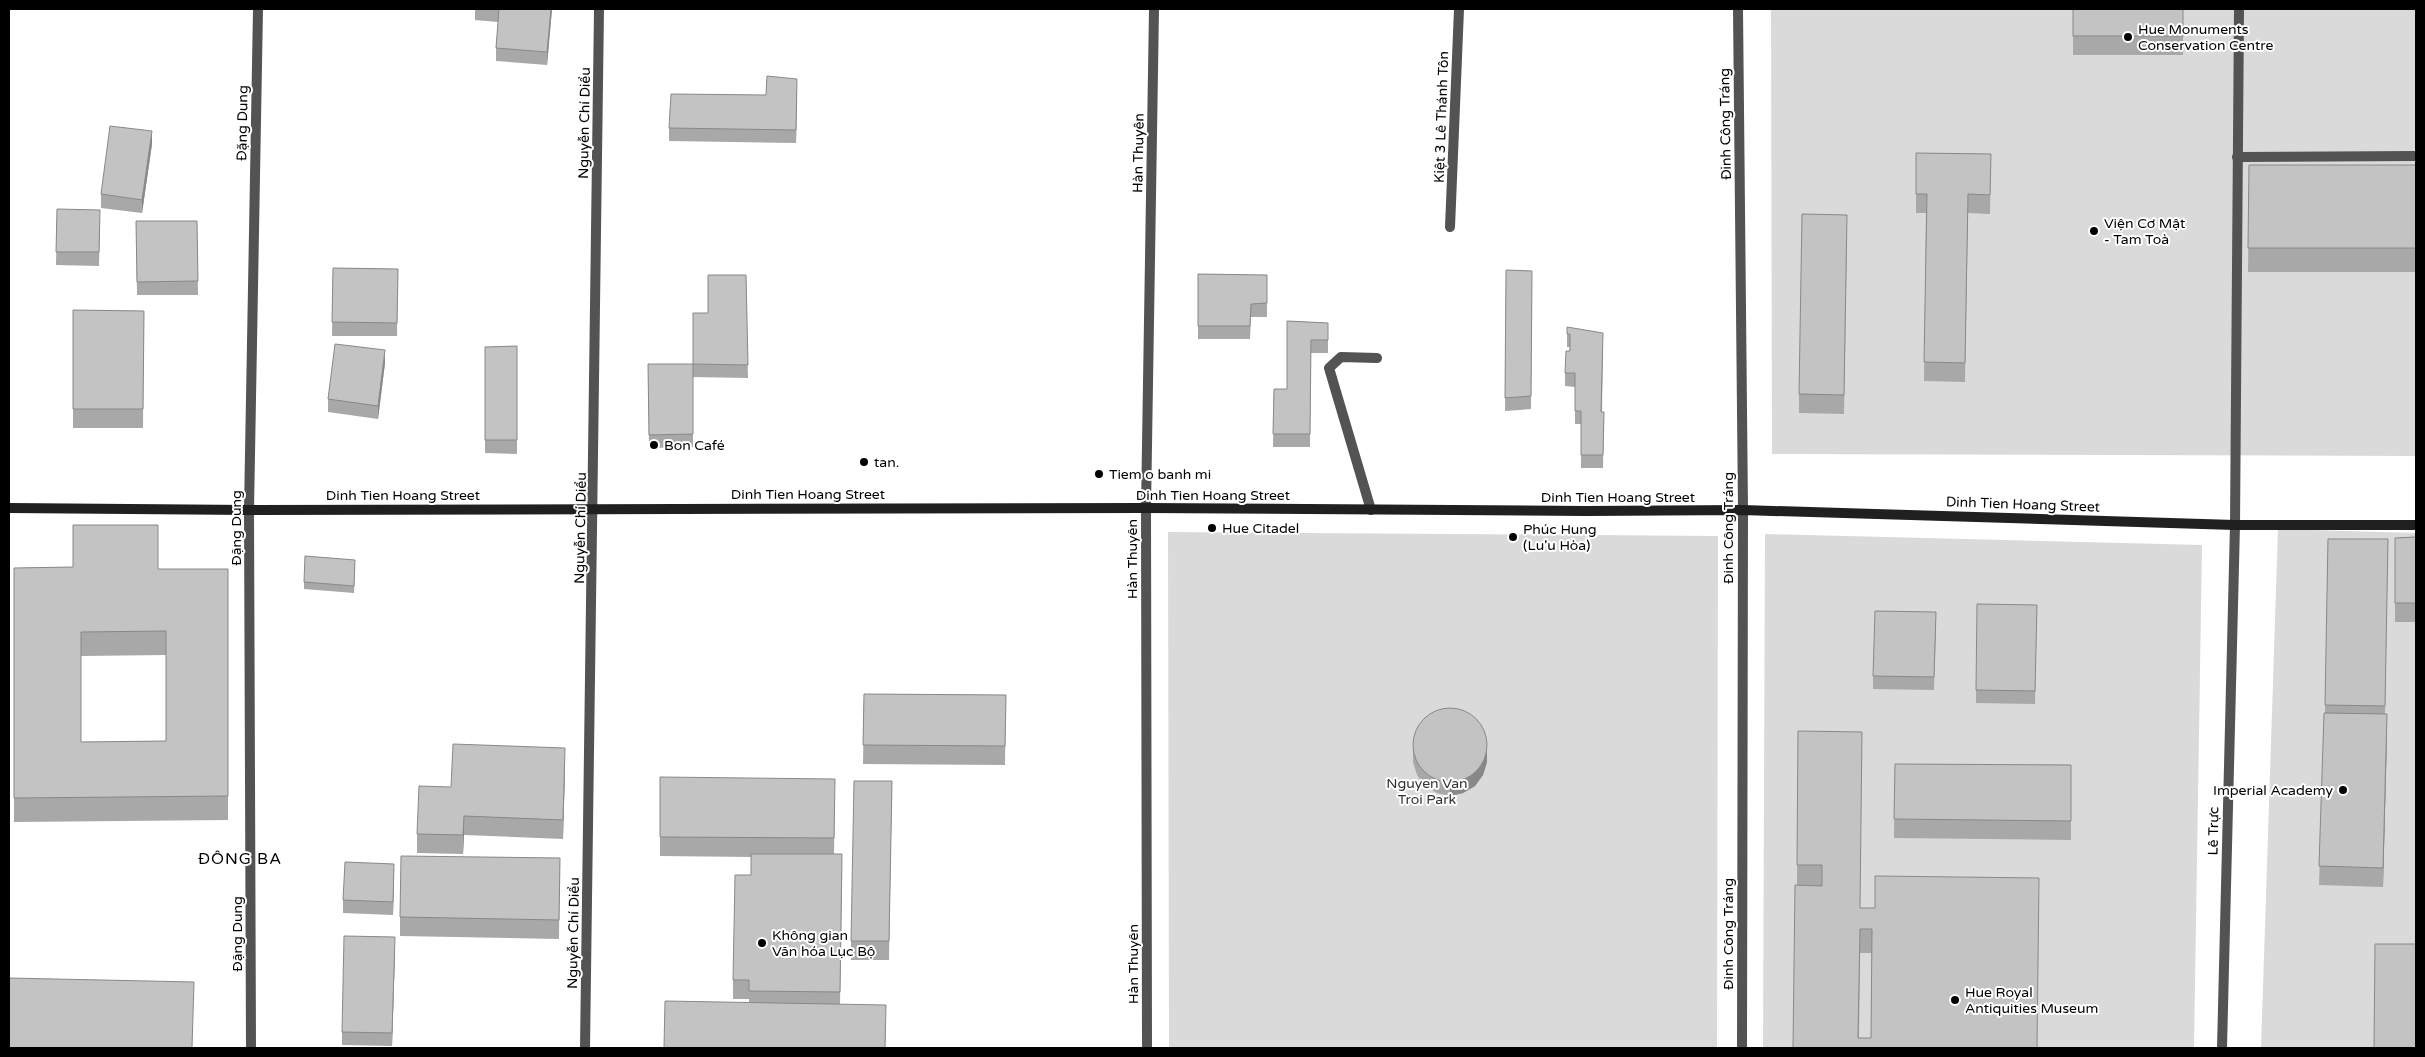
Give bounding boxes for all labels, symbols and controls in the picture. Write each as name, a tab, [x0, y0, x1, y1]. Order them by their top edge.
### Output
place label: Hue Monuments Conservation Centre	[2138, 21, 2273, 54]
marker: Hue Monuments Conservation Centre	[2122, 31, 2134, 43]
street label: Kiệt 3 Lê Thánh Tôn	[1431, 51, 1452, 183]
street label: Nguyễn Chí Diểu	[575, 67, 594, 179]
street label: Đinh Công Tráng	[1716, 68, 1735, 180]
street label: Đặng Dung	[233, 85, 252, 161]
street label: Hàn Thuyên	[1129, 113, 1148, 193]
place label: Viện Cơ Mật - Tam Toà	[2104, 215, 2186, 248]
marker: Viện Cơ Mật - Tam Toà	[2088, 225, 2100, 237]
place label: Bon Café	[664, 437, 725, 454]
marker: Bon Café	[648, 439, 660, 451]
place label: tan.	[874, 454, 899, 471]
marker: tan.	[858, 456, 870, 468]
place label: Tiem o banh mi	[1109, 466, 1211, 483]
marker: Tiem o banh mi	[1093, 468, 1105, 480]
street label: Nguyễn Chí Diểu	[571, 472, 590, 584]
street label: Đinh Công Tráng	[1720, 472, 1737, 584]
street label: Dinh Tien Hoang Street	[731, 486, 886, 503]
street label: Dinh Tien Hoang Street	[326, 487, 481, 504]
street label: Dinh Tien Hoang Street	[1136, 487, 1291, 504]
street label: Dinh Tien Hoang Street	[1541, 489, 1696, 506]
street label: Đặng Dung	[228, 490, 245, 566]
street label: Dinh Tien Hoang Street	[1946, 493, 2101, 516]
street label: Hàn Thuyên	[1124, 519, 1141, 599]
place label: Hue Citadel	[1222, 520, 1299, 537]
place label: Phúc Hung (Lu'u Hòa)	[1523, 521, 1597, 554]
marker: Hue Citadel	[1206, 522, 1218, 534]
marker: Phúc Hung (Lu'u Hòa)	[1507, 531, 1519, 543]
park label: Nguyen Van Troi Park	[1386, 775, 1468, 808]
place label: Imperial Academy	[2213, 782, 2333, 799]
marker: Imperial Academy	[2337, 784, 2349, 796]
street label: Lê Trực	[2205, 806, 2222, 856]
district label: ĐÔNG BA	[198, 849, 282, 869]
street label: Nguyễn Chí Diểu	[564, 877, 583, 989]
street label: Đinh Công Tráng	[1720, 878, 1737, 990]
street label: Đặng Dung	[229, 896, 246, 972]
street label: Hàn Thuyên	[1125, 924, 1142, 1004]
place label: Không gian Văn hóa Lục Bộ	[772, 927, 875, 960]
marker: Không gian Văn hóa Lục Bộ	[756, 937, 768, 949]
place label: Hue Royal Antiquities Museum	[1965, 984, 2098, 1017]
marker: Hue Royal Antiquities Museum	[1949, 994, 1961, 1006]

